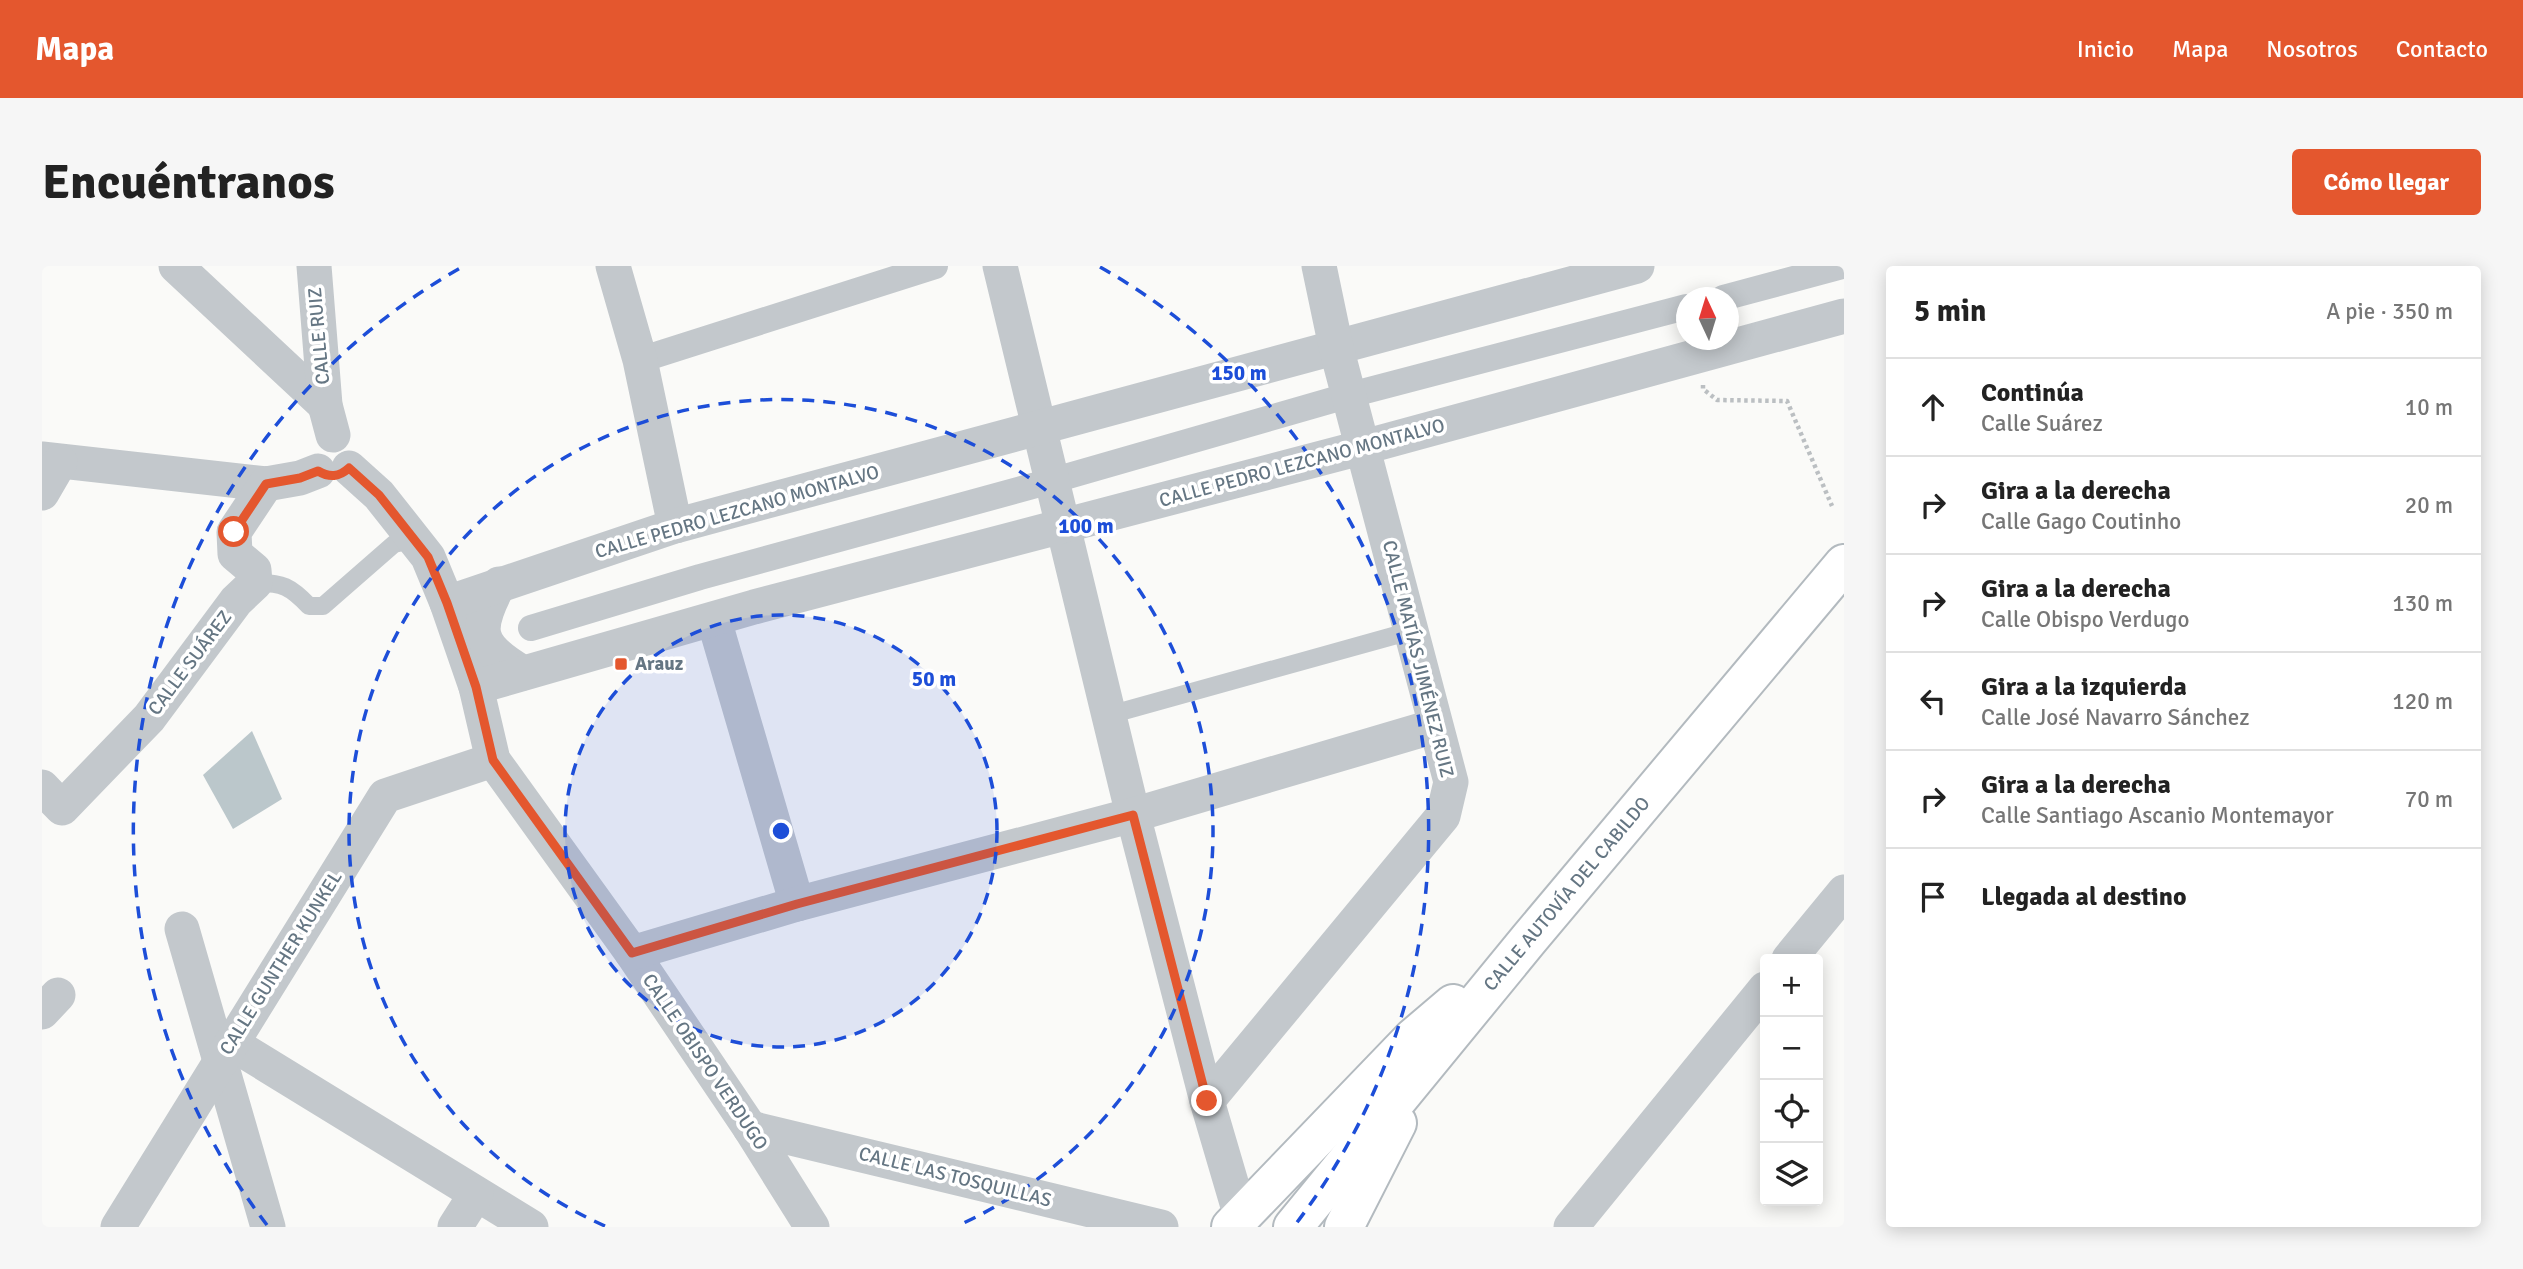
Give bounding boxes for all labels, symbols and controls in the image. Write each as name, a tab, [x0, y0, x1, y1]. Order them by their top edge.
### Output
text: Mapa	[35, 29, 114, 70]
text: Inicio	[2077, 34, 2134, 64]
text: Mapa	[2172, 34, 2228, 64]
text: Nosotros	[2266, 34, 2358, 64]
text: Contacto	[2396, 34, 2488, 64]
button: Cómo llegar	[2292, 149, 2481, 215]
text: Encuéntranos	[42, 152, 335, 212]
street label: CALLE RUIZ	[303, 286, 335, 386]
north arrow	[1676, 287, 1739, 350]
text: 5 min	[1914, 293, 1986, 330]
text: A pie · 350 m	[2326, 297, 2453, 326]
text: 150 m	[1211, 360, 1267, 386]
text: Continúa	[1981, 377, 2084, 409]
icon: ahead	[1914, 388, 1952, 426]
text: 10 m	[2405, 393, 2453, 422]
text: Calle Suárez	[1981, 409, 2103, 438]
street label: CALLE PEDRO LEZCANO MONTALVO	[1157, 413, 1447, 513]
street label: CALLE PEDRO LEZCANO MONTALVO	[592, 460, 882, 564]
text: Gira a la derecha	[1981, 475, 2171, 507]
icon: right	[1914, 486, 1952, 524]
text: 20 m	[2405, 491, 2453, 520]
text: Calle Gago Coutinho	[1981, 507, 2181, 536]
text: 100 m	[1058, 513, 1114, 539]
route start	[218, 516, 249, 547]
street label: CALLE MATÍAS JIMÉNEZ RUIZ	[1377, 538, 1459, 780]
text: Gira a la derecha	[1981, 573, 2171, 605]
icon: right	[1914, 584, 1952, 622]
text: 130 m	[2392, 589, 2453, 618]
text: Calle Obispo Verdugo	[1981, 605, 2189, 634]
street label: CALLE SUÁREZ	[143, 606, 237, 720]
place label: Arauz	[635, 652, 684, 676]
marker: Arauz	[613, 656, 629, 672]
text: 50 m	[912, 666, 956, 692]
text: Gira a la izquierda	[1981, 671, 2187, 703]
icon: left	[1914, 682, 1952, 720]
text: 120 m	[2392, 687, 2453, 716]
text: Calle José Navarro Sánchez	[1981, 703, 2250, 732]
text: Gira a la derecha	[1981, 769, 2171, 801]
icon: right	[1914, 780, 1952, 818]
text: 70 m	[2405, 785, 2453, 814]
street label: CALLE AUTOVÍA DEL CABILDO	[1479, 792, 1655, 996]
text: Calle Santiago Ascanio Montemayor	[1981, 801, 2334, 830]
centre of rings	[769, 819, 793, 843]
street label: CALLE GUNTHER KUNKEL	[215, 866, 348, 1059]
icon: arrive	[1914, 878, 1952, 916]
text: Llegada al destino	[1981, 881, 2187, 913]
map controls	[1760, 954, 1823, 1206]
button: +	[1760, 954, 1823, 1017]
street label: CALLE OBISPO VERDUGO	[637, 969, 773, 1155]
button: −	[1760, 1017, 1823, 1080]
button: locate	[1760, 1080, 1823, 1143]
route end	[1191, 1085, 1222, 1116]
street label: CALLE LAS TOSQUILLAS	[856, 1141, 1054, 1213]
button: layers	[1760, 1143, 1823, 1206]

